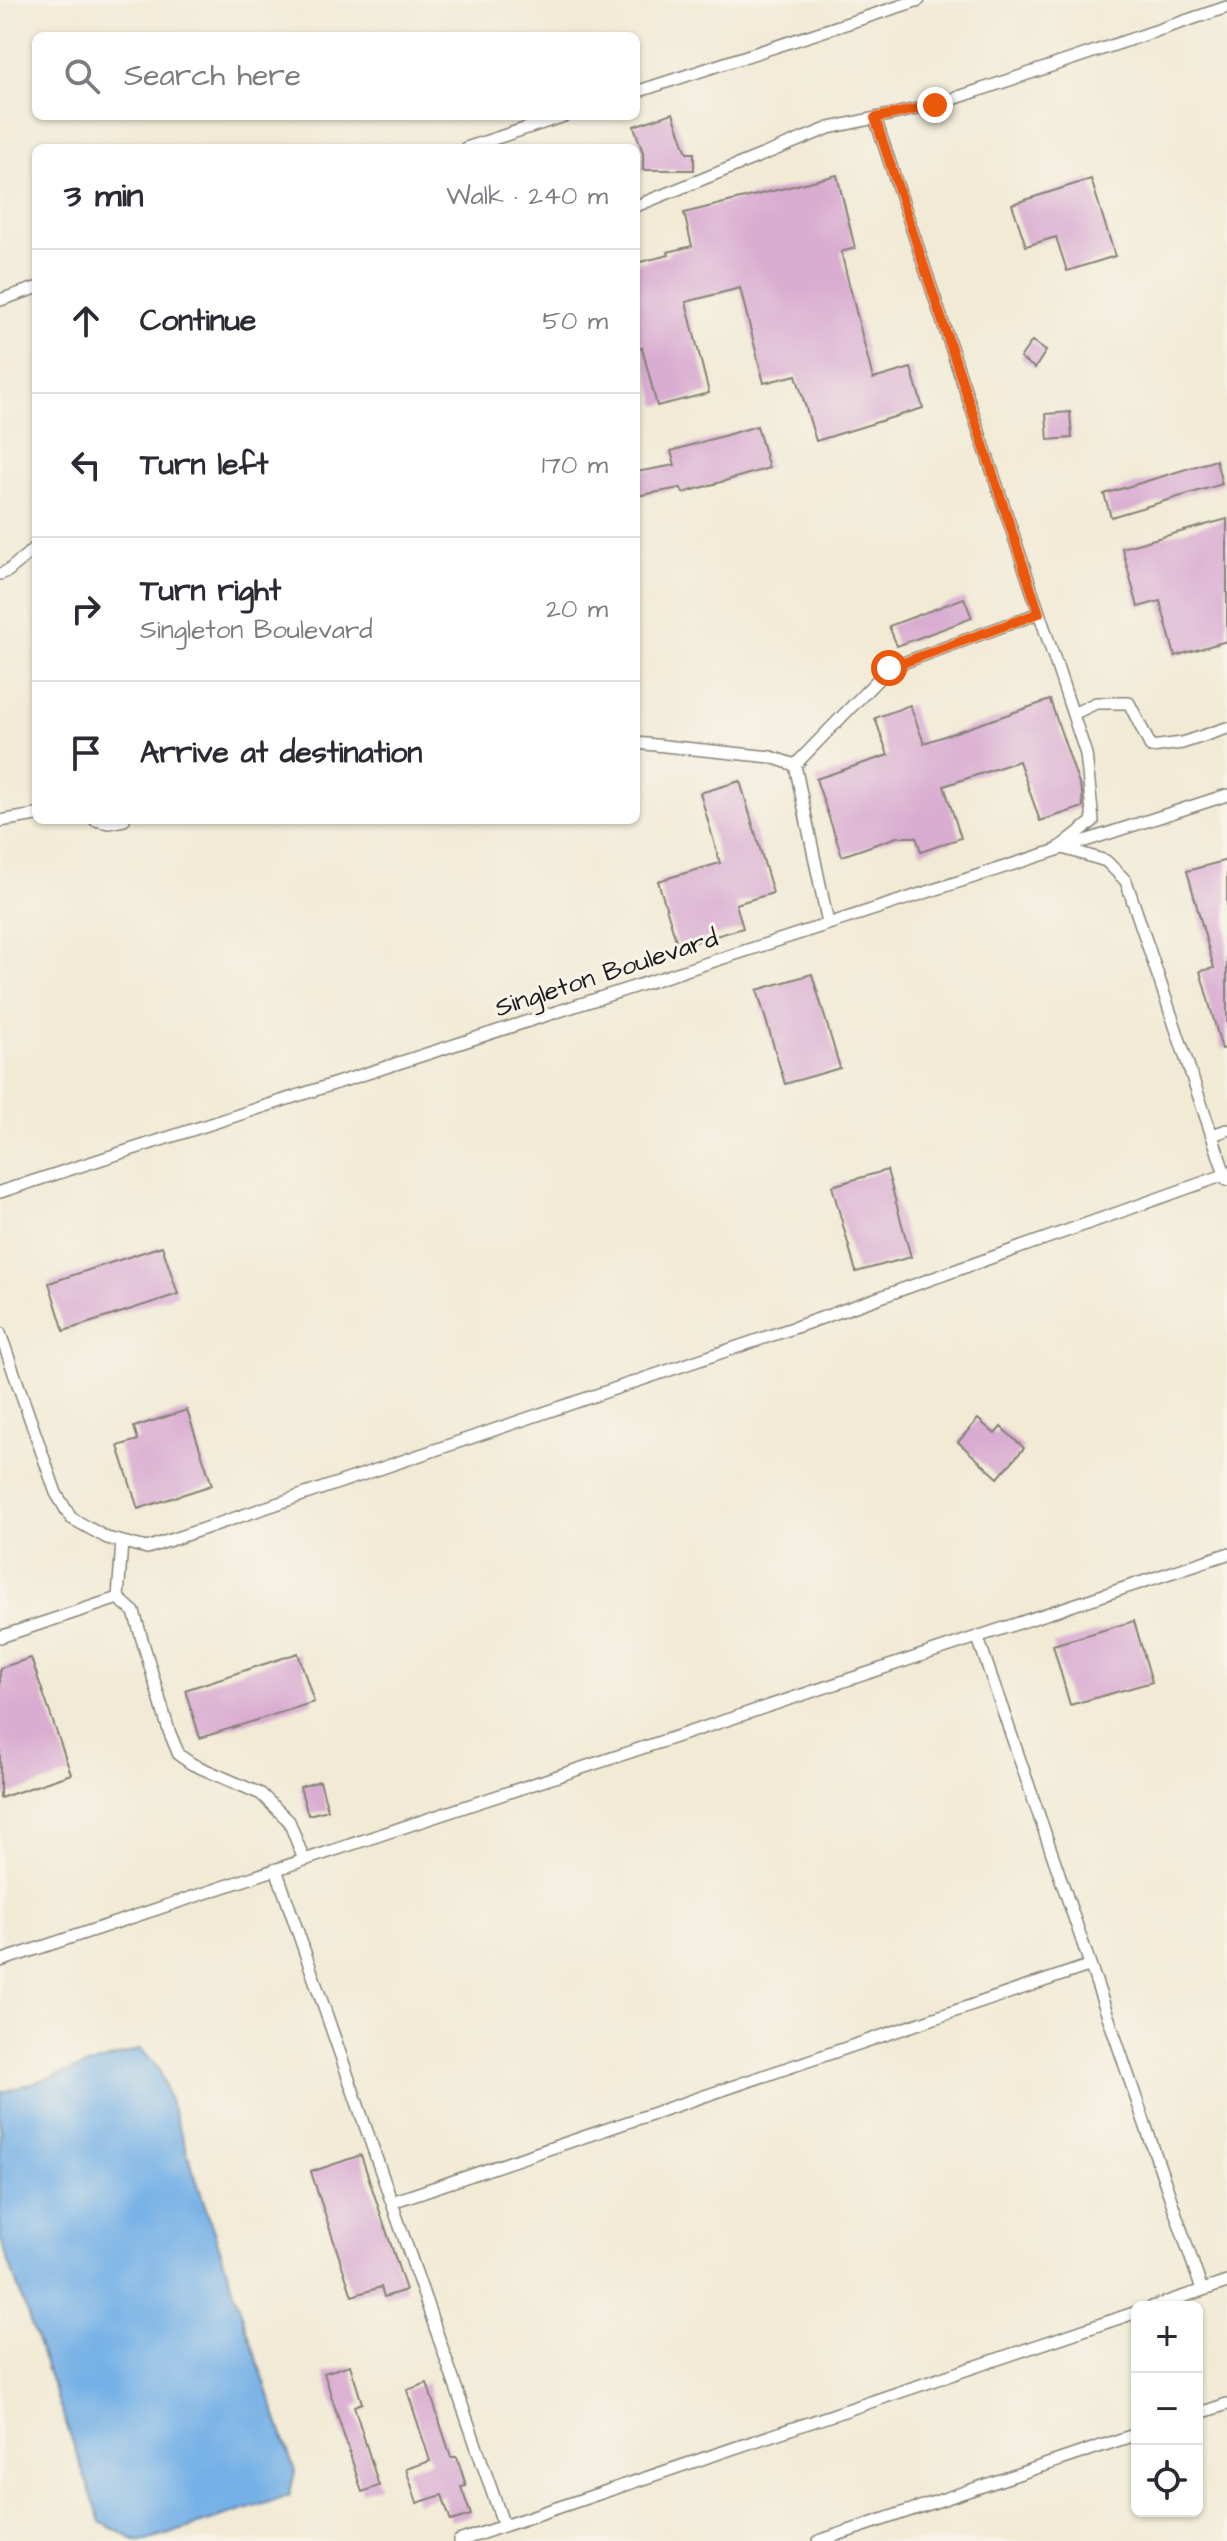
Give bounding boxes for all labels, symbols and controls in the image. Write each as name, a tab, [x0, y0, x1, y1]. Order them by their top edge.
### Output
search box	[32, 32, 640, 120]
icon: search	[60, 54, 104, 98]
text: Search here	[124, 55, 301, 97]
route end	[917, 87, 953, 123]
text: 3 min	[64, 172, 144, 220]
text: Walk · 240 m	[446, 178, 608, 214]
icon: ahead	[64, 299, 108, 343]
text: Continue	[140, 300, 256, 342]
text: 50 m	[543, 303, 608, 339]
icon: left	[64, 443, 108, 487]
text: Turn left	[140, 444, 268, 486]
text: 170 m	[542, 447, 608, 483]
text: Turn right	[140, 570, 281, 612]
icon: right	[64, 587, 108, 631]
text: 20 m	[546, 591, 608, 627]
text: Singleton Boulevard	[140, 612, 373, 648]
route start	[871, 650, 907, 686]
icon: arrive	[64, 731, 108, 775]
text: Arrive at destination	[140, 732, 422, 774]
street label: Singleton Boulevard	[490, 920, 723, 1028]
map controls	[1131, 2301, 1203, 2517]
button: +	[1131, 2301, 1203, 2373]
button: −	[1131, 2373, 1203, 2445]
button: locate	[1131, 2445, 1203, 2517]

